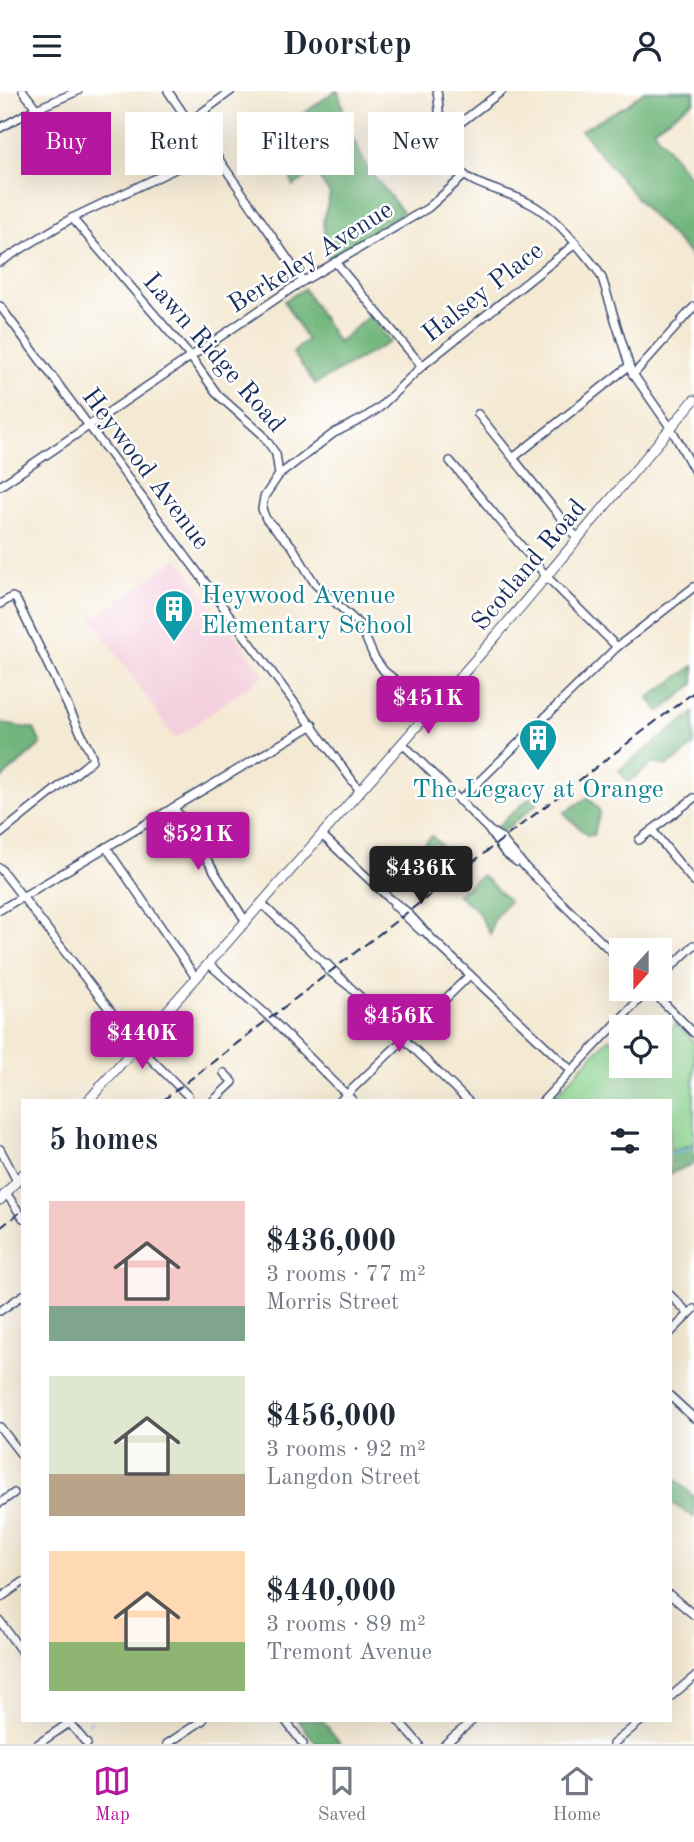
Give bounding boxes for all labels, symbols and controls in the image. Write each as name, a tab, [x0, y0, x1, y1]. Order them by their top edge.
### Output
icon: menu	[28, 27, 66, 65]
icon: person	[628, 27, 666, 65]
text: Doorstep	[282, 30, 412, 62]
chip: Buy	[21, 112, 111, 175]
chip: Rent	[125, 112, 223, 175]
chip: Filters	[237, 112, 354, 175]
chip: New	[368, 112, 464, 175]
street label: Berkeley Avenue	[224, 197, 398, 319]
street label: Halsey Place	[418, 238, 549, 348]
street label: Lawn Ridge Road	[138, 269, 289, 438]
street label: Heywood Avenue	[77, 384, 214, 555]
street label: Scotland Road	[467, 495, 592, 636]
place label: Heywood Avenue Elementary School	[201, 583, 413, 639]
building icon: Heywood Avenue Elementary School	[153, 588, 195, 643]
pin: $451K	[379, 677, 477, 736]
text: $451K	[392, 687, 464, 710]
building icon: The Legacy at Orange	[517, 717, 559, 772]
place label: The Legacy at Orange	[412, 777, 664, 803]
pin: $521K	[149, 813, 247, 872]
text: $521K	[162, 823, 234, 846]
pin: $436K	[372, 847, 470, 906]
text: $436K	[385, 857, 457, 880]
north arrow	[609, 938, 672, 1001]
map controls	[609, 938, 672, 1078]
pin: $456K	[350, 995, 448, 1054]
text: $456K	[363, 1005, 435, 1028]
pin: $440K	[93, 1011, 191, 1071]
button: locate	[609, 1015, 672, 1078]
text: $440K	[106, 1022, 178, 1045]
icon: filters	[606, 1122, 644, 1160]
text: 5 homes	[49, 1126, 158, 1156]
text: $436,000	[266, 1227, 396, 1257]
icon: home	[105, 1229, 189, 1313]
text: 3 rooms · 77 m²	[266, 1263, 426, 1286]
text: Morris Street	[266, 1291, 399, 1314]
text: $456,000	[266, 1402, 396, 1432]
icon: home	[105, 1404, 189, 1488]
text: 3 rooms · 92 m²	[266, 1438, 426, 1461]
text: Langdon Street	[266, 1466, 421, 1489]
text: $440,000	[266, 1577, 396, 1607]
icon: home	[105, 1579, 189, 1663]
text: 3 rooms · 89 m²	[266, 1613, 426, 1636]
text: Tremont Avenue	[266, 1641, 432, 1664]
tab: Map	[93, 1762, 131, 1827]
tab: Saved	[318, 1762, 366, 1827]
tab: Home	[553, 1762, 601, 1827]

